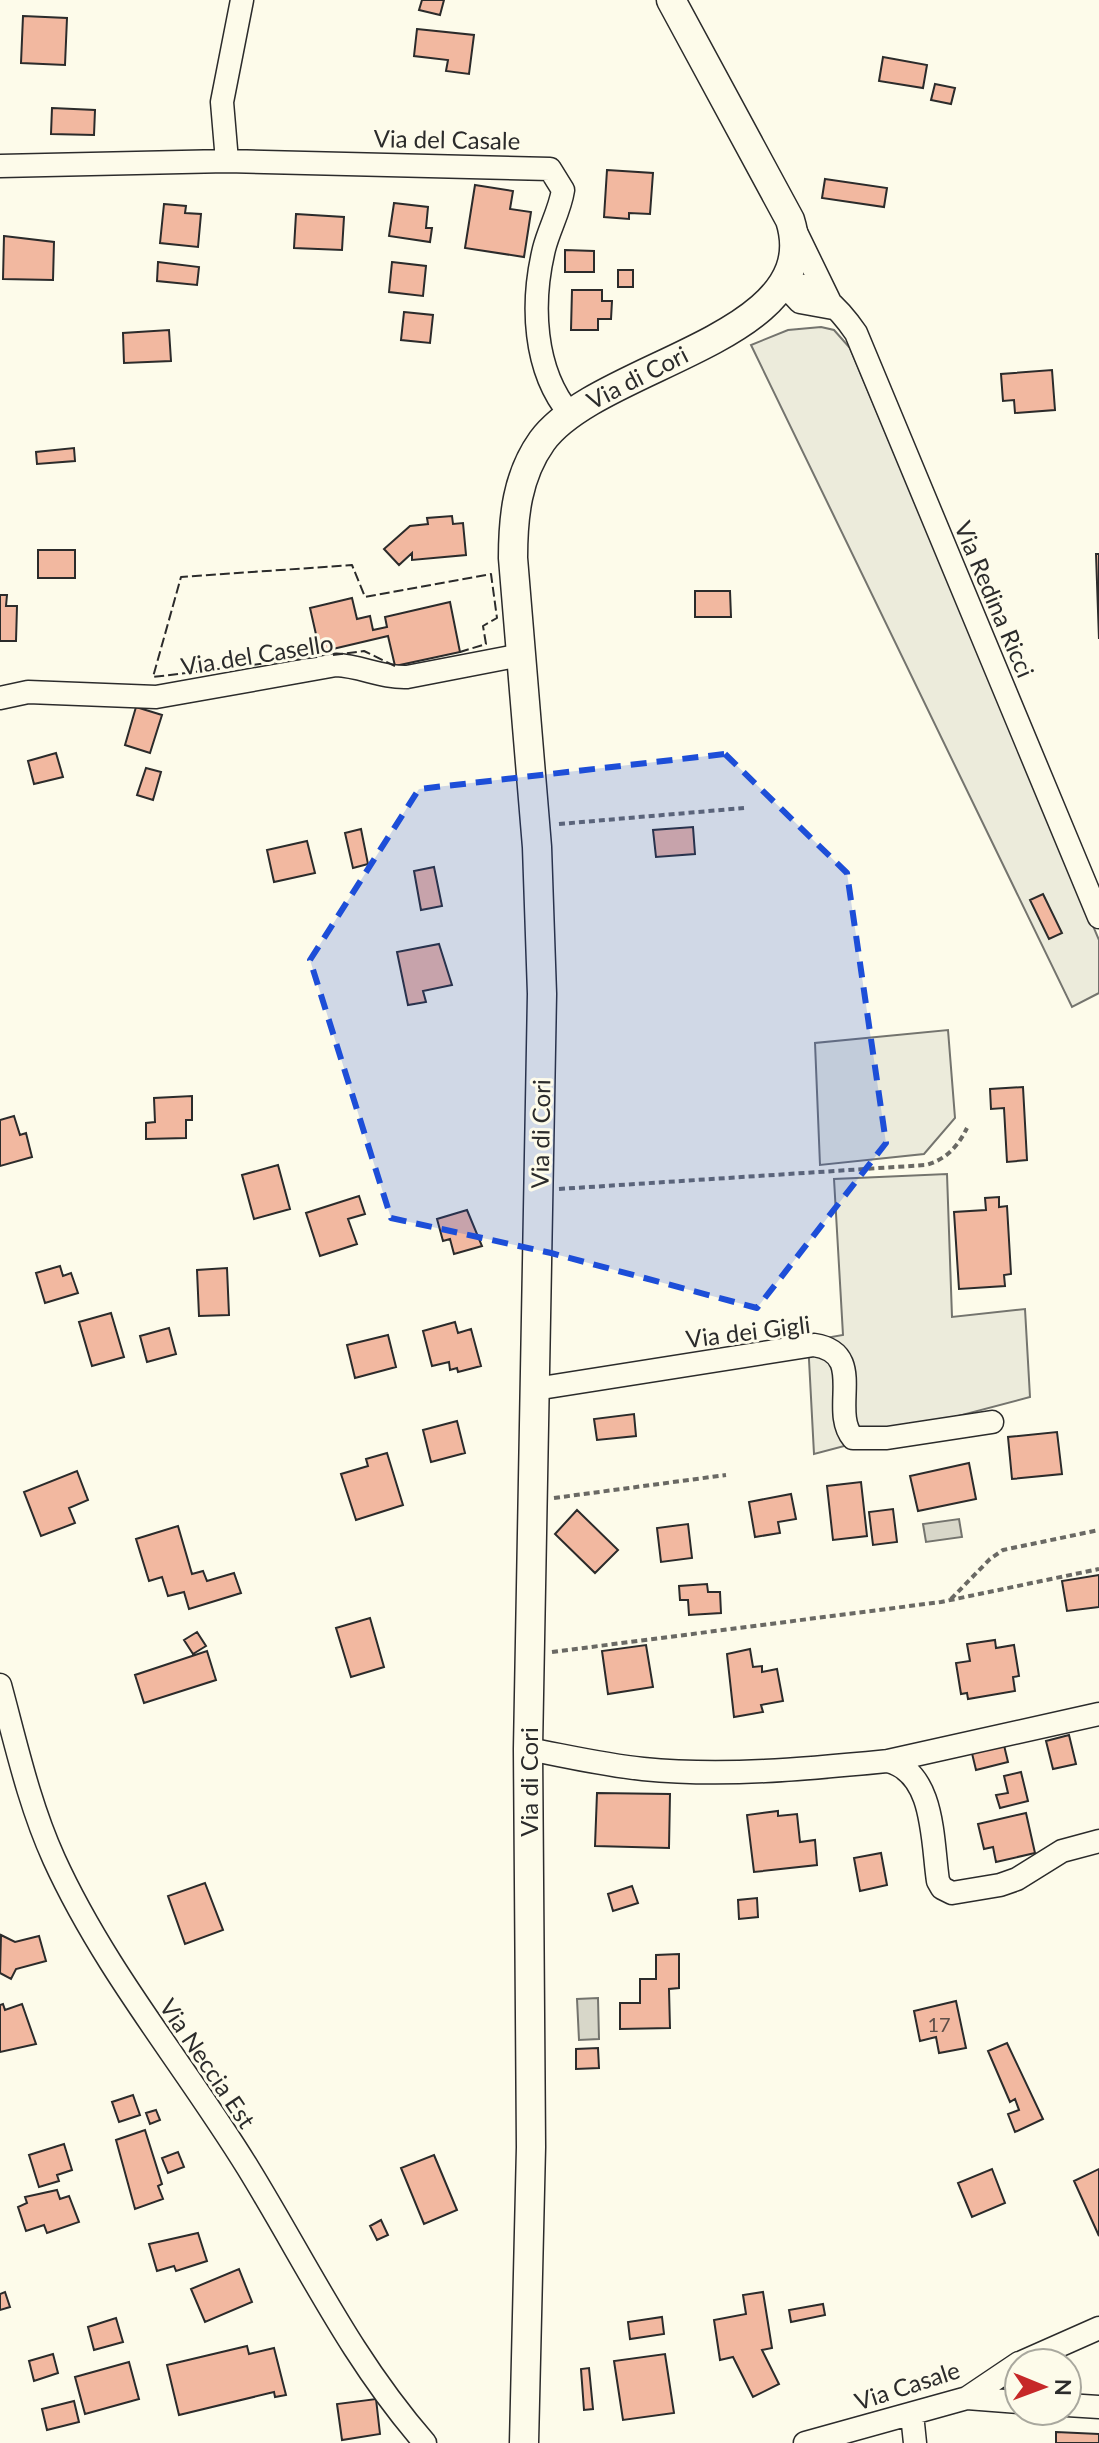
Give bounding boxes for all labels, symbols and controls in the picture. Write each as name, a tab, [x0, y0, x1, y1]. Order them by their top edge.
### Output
street label: Via del Casale	[373, 123, 521, 155]
street label: Via di Cori	[582, 339, 692, 415]
street label: Via Redina Ricci	[949, 517, 1041, 681]
street label: Via del Casello	[179, 628, 335, 680]
street label: Via di Cori	[525, 1079, 555, 1189]
street label: Via dei Gigli	[684, 1309, 812, 1353]
street label: Via di Cori	[514, 1727, 543, 1837]
street label: Via Neccia Est	[154, 1993, 262, 2134]
house number: 17	[927, 2012, 951, 2036]
north arrow	[1003, 2347, 1083, 2427]
street label: Via Casale	[851, 2354, 963, 2416]
text: N	[1050, 2379, 1077, 2396]

